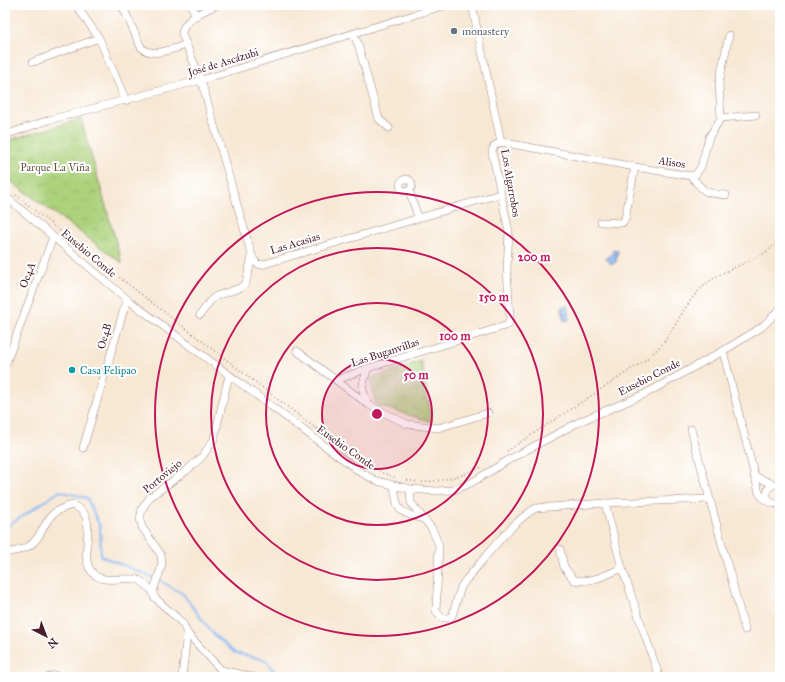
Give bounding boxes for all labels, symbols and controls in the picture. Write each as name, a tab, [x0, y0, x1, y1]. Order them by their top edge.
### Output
place label: monastery	[462, 25, 510, 38]
marker: monastery	[449, 26, 459, 36]
street label: José de Ascázubi	[185, 46, 260, 81]
street label: Los Algarrobos	[498, 148, 523, 218]
street label: Alisos	[657, 154, 686, 171]
park label: Parque La Viña	[20, 161, 90, 175]
street label: Eusebio Conde	[59, 227, 119, 280]
street label: Las Acasias	[269, 230, 322, 257]
text: 200 m	[518, 250, 551, 264]
street label: Oe4A	[17, 260, 38, 290]
text: 150 m	[479, 290, 510, 304]
street label: Oe4B	[95, 322, 114, 351]
text: 100 m	[439, 329, 472, 343]
street label: Las Buganvillas	[349, 335, 421, 370]
street label: Eusebio Conde	[616, 356, 683, 399]
place label: Casa Felipao	[80, 364, 137, 377]
marker: Casa Felipao	[67, 365, 77, 375]
text: 50 m	[403, 368, 430, 382]
centre of rings	[370, 407, 384, 421]
street label: Eusebio Conde	[314, 423, 378, 472]
street label: Portoviejo	[140, 457, 185, 496]
north arrow	[26, 616, 66, 656]
text: N	[44, 635, 60, 651]

